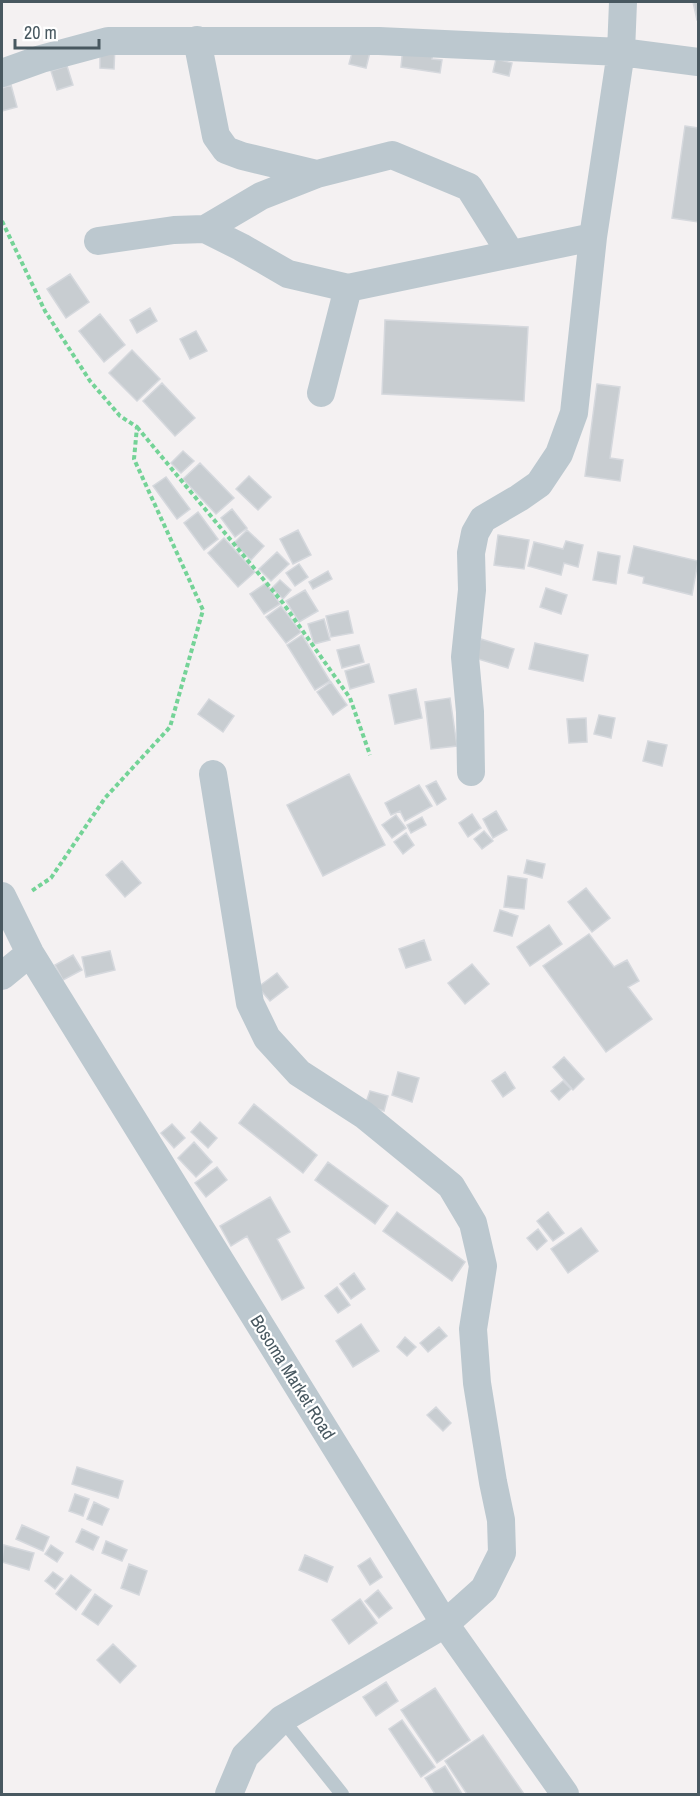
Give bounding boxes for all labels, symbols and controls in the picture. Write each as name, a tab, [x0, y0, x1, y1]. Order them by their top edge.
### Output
scale bar	[15, 12, 99, 50]
text: 20 m	[24, 20, 57, 45]
street label: Bosoma Market Road	[245, 1310, 341, 1444]

